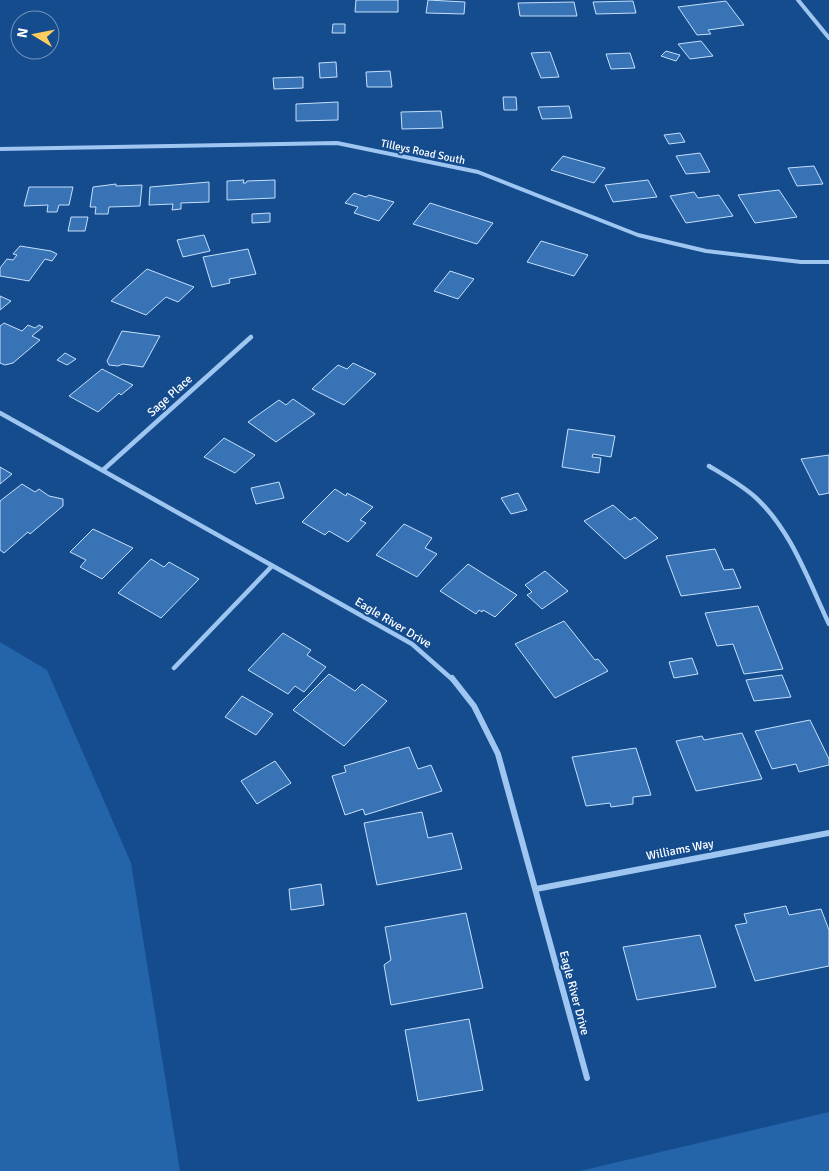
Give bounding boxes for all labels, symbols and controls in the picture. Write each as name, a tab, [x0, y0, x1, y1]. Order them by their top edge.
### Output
north arrow	[10, 10, 60, 60]
text: N	[13, 27, 32, 39]
street label: Tilleys Road South	[380, 137, 466, 167]
street label: Sage Place	[144, 372, 196, 420]
street label: Eagle River Drive	[352, 594, 434, 652]
street label: Williams Way	[645, 836, 715, 864]
street label: Eagle River Drive	[556, 949, 592, 1037]

